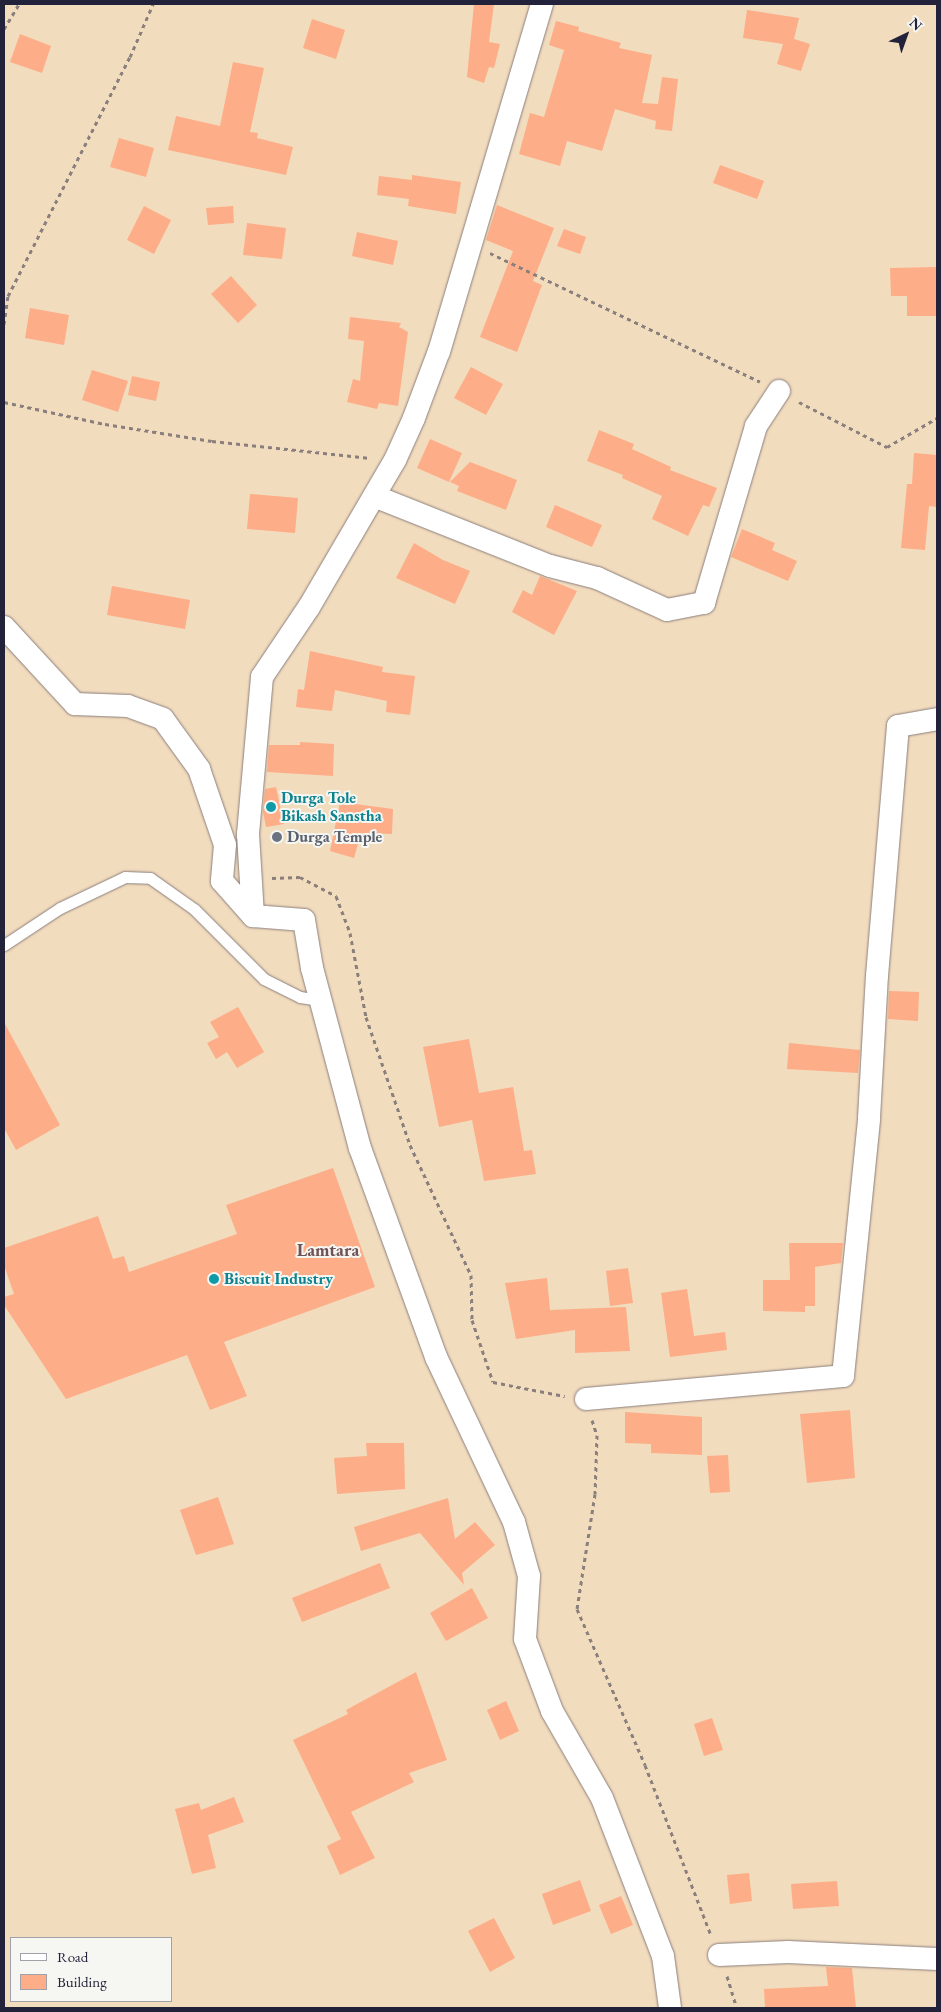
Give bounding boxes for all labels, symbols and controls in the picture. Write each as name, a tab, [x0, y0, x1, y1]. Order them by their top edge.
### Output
north arrow	[881, 10, 931, 60]
text: N	[906, 13, 926, 34]
place label: Durga Tole Bikash Sanstha	[281, 788, 382, 826]
marker: Durga Tole Bikash Sanstha	[265, 801, 277, 813]
place label: Durga Temple	[287, 827, 382, 847]
marker: Durga Temple	[271, 831, 283, 843]
district label: Lamtara	[297, 1239, 359, 1261]
place label: Biscuit Industry	[224, 1269, 333, 1289]
marker: Biscuit Industry	[208, 1273, 220, 1285]
legend	[10, 1937, 172, 2002]
text: Road	[57, 1947, 88, 1966]
text: Building	[57, 1972, 107, 1991]

